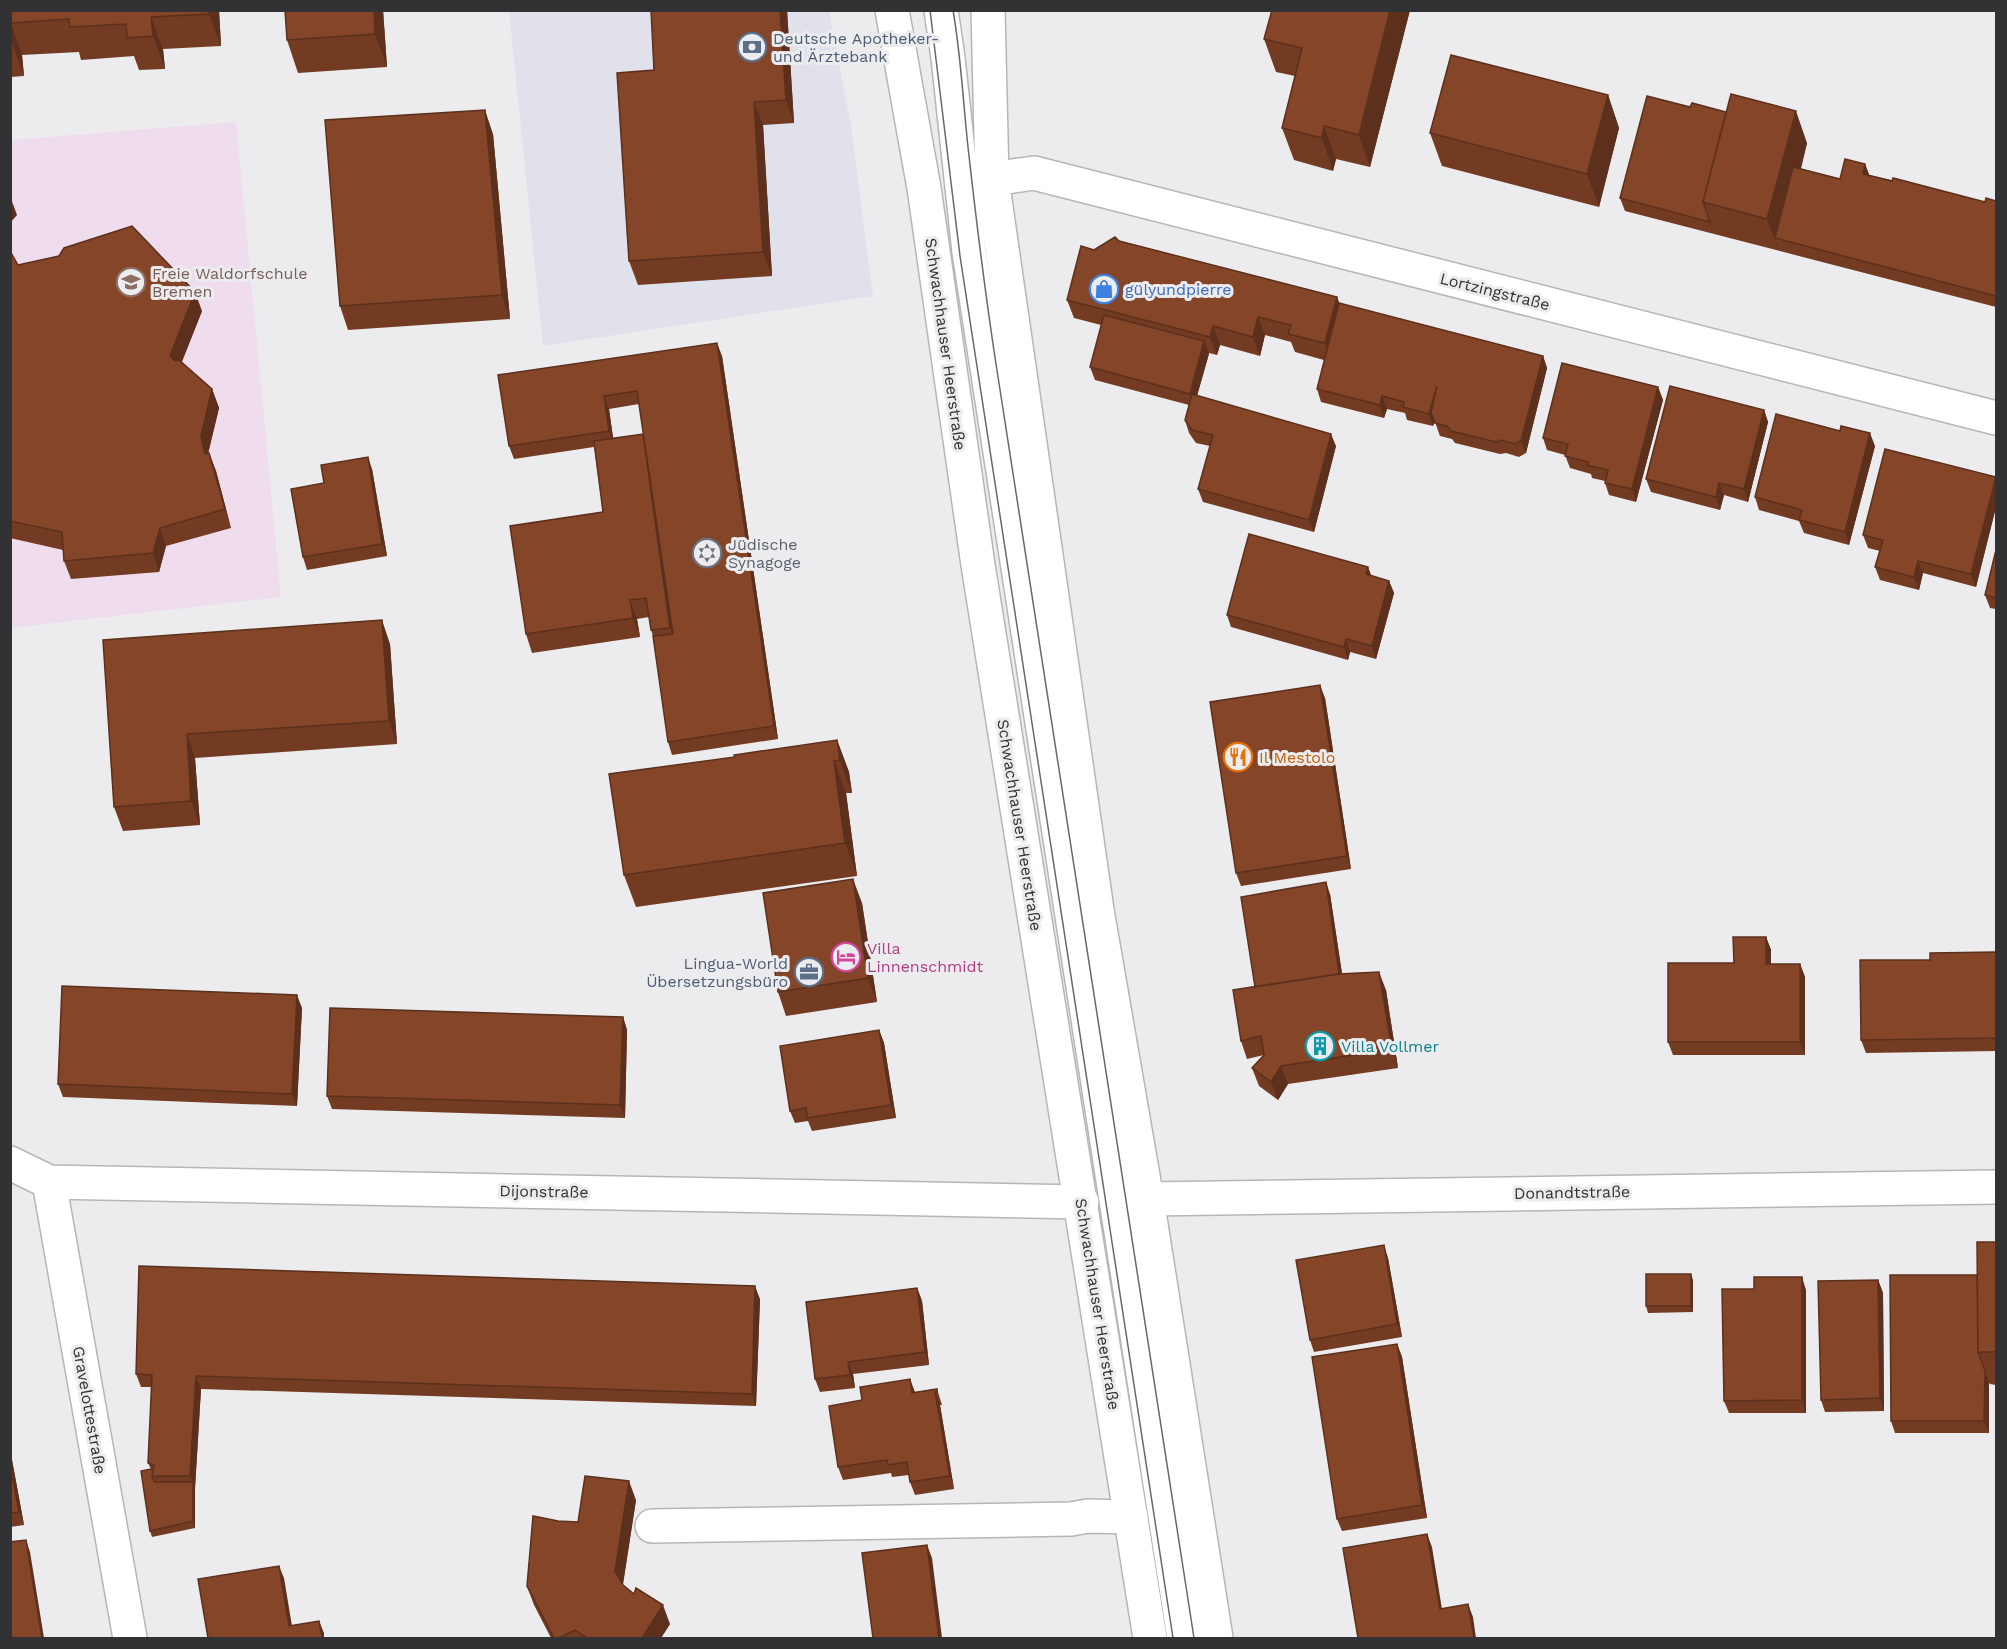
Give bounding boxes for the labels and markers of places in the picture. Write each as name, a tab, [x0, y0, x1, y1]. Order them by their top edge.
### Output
place label: Deutsche Apotheker- und Ärztebank	[773, 29, 939, 66]
bank icon: Deutsche Apotheker- und Ärztebank	[736, 31, 768, 63]
place label: Freie Waldorfschule Bremen	[152, 264, 308, 301]
school or university icon: Freie Waldorfschule Bremen	[115, 266, 147, 298]
shop icon: gülyundpierre	[1088, 273, 1120, 305]
place label: gülyundpierre	[1125, 280, 1232, 299]
place label: Jüdische Synagoge	[728, 535, 801, 572]
synagogue icon: Jüdische Synagoge	[691, 537, 723, 569]
restaurant icon: Il Mestolo	[1222, 741, 1254, 773]
place label: Il Mestolo	[1259, 748, 1335, 767]
place label: Villa Linnenschmidt	[867, 939, 984, 976]
hotel icon: Villa Linnenschmidt	[830, 941, 862, 973]
place label: Lingua-World Übersetzungsbüro	[646, 954, 788, 991]
office icon: Lingua-World Übersetzungsbüro	[793, 956, 825, 988]
building icon: Villa Vollmer	[1304, 1030, 1336, 1062]
place label: Villa Vollmer	[1341, 1037, 1440, 1056]

